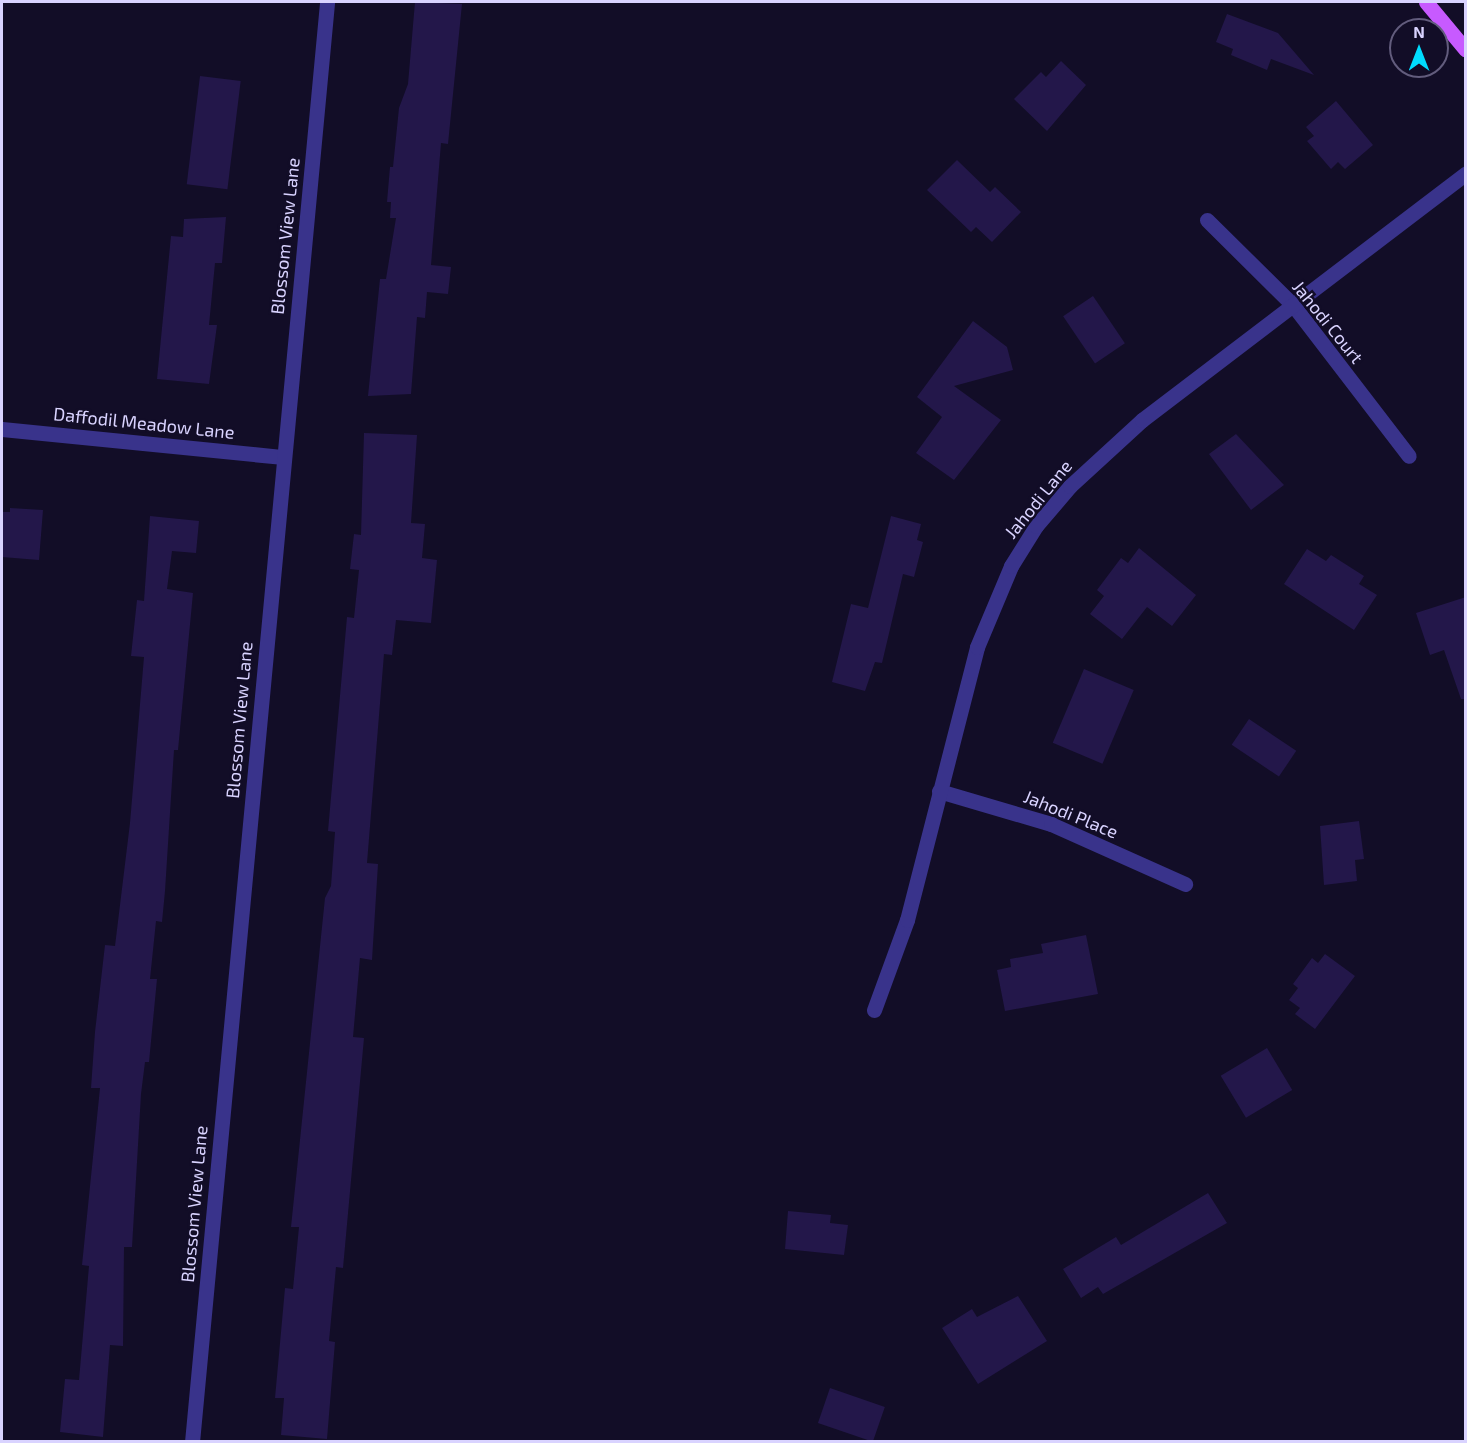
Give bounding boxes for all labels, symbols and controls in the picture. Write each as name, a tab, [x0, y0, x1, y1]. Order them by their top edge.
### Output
north arrow	[1389, 18, 1449, 78]
text: N	[1413, 22, 1425, 41]
street label: Blossom View Lane	[266, 156, 304, 316]
street label: Jahodi Court	[1288, 276, 1368, 368]
street label: Daffodil Meadow Lane	[52, 403, 236, 443]
street label: Jahodi Lane	[1000, 455, 1076, 543]
street label: Blossom View Lane	[221, 640, 257, 800]
street label: Jahodi Place	[1021, 785, 1121, 843]
street label: Blossom View Lane	[176, 1124, 212, 1284]

